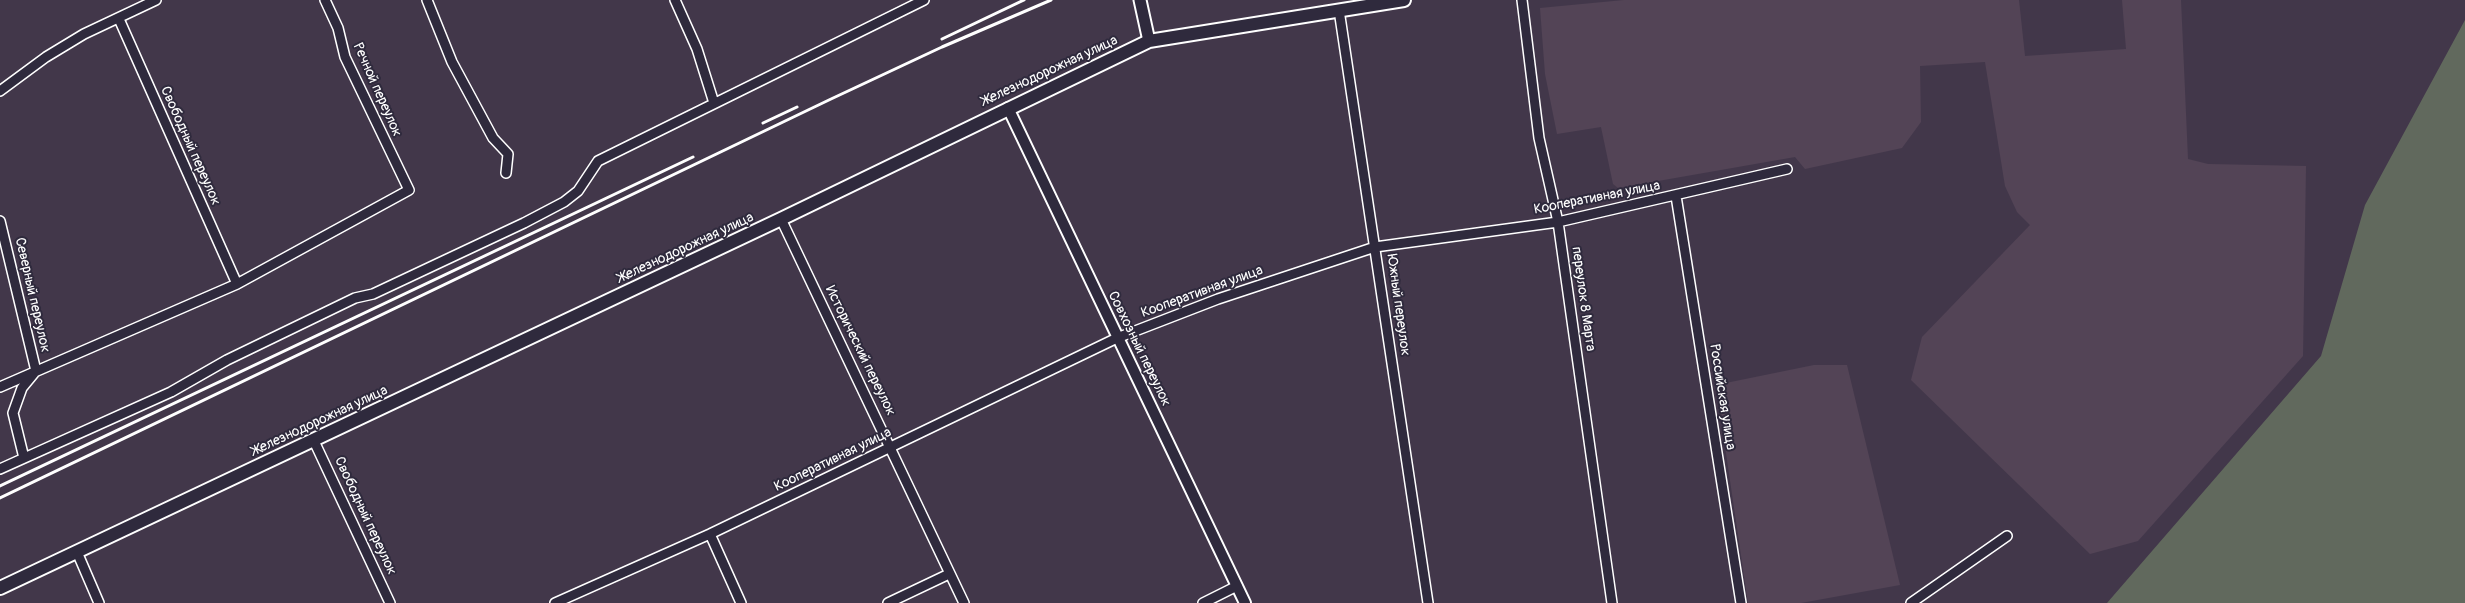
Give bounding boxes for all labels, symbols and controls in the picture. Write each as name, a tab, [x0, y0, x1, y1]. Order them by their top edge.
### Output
street label: Железнодорожная улица	[979, 32, 1121, 110]
street label: Речной переулок	[349, 41, 405, 139]
street label: Свободный переулок	[156, 84, 224, 208]
street label: Кооперативная улица	[1532, 178, 1662, 218]
street label: Железнодорожная улица	[615, 209, 757, 287]
street label: Северный переулок	[11, 236, 53, 354]
street label: переулок 8 Марта	[1567, 246, 1599, 352]
street label: Южный переулок	[1383, 253, 1413, 357]
street label: Кооперативная улица	[1139, 262, 1265, 322]
street label: Исторический переулок	[821, 283, 899, 419]
street label: Совхозный переулок	[1104, 289, 1174, 409]
street label: Российская улица	[1705, 343, 1739, 451]
street label: Железнодорожная улица	[249, 382, 391, 460]
street label: Кооперативная улица	[772, 424, 894, 496]
street label: Свободный переулок	[330, 454, 400, 578]

